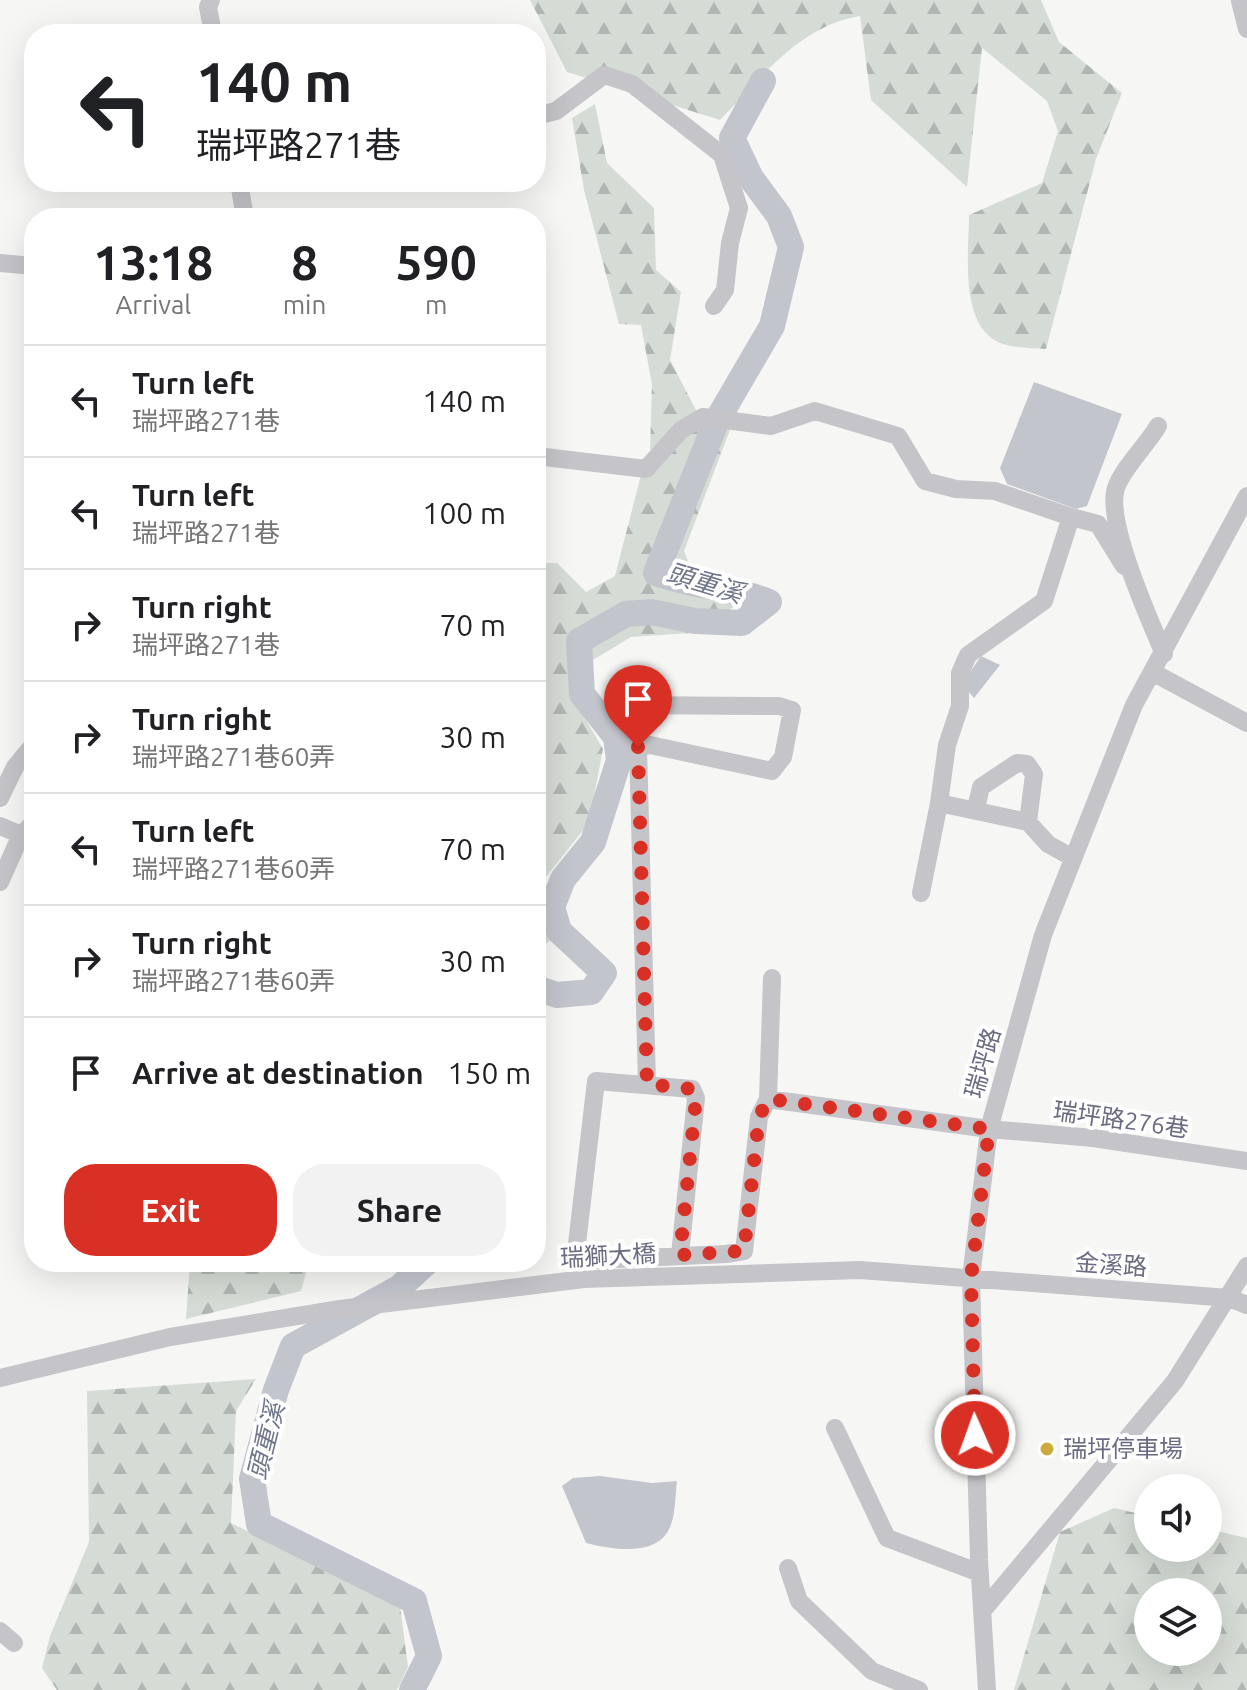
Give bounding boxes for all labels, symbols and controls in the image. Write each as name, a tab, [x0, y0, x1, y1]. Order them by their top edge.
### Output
text: 140 m	[196, 50, 352, 113]
icon: left	[64, 56, 168, 160]
text: 瑞坪路271巷	[196, 124, 401, 165]
text: 13:18	[93, 235, 213, 289]
text: 8	[291, 235, 318, 289]
text: 590	[396, 235, 477, 289]
text: Arrival	[115, 290, 191, 319]
text: min	[283, 290, 326, 319]
text: m	[425, 290, 447, 319]
text: Turn left	[132, 366, 254, 400]
icon: left	[64, 379, 108, 423]
text: 140 m	[422, 384, 506, 418]
text: 瑞坪路271巷	[132, 406, 280, 435]
text: Turn left	[132, 478, 254, 512]
icon: left	[64, 491, 108, 535]
text: 100 m	[422, 496, 506, 530]
text: 瑞坪路271巷	[132, 518, 280, 547]
water label: 頭重溪	[664, 557, 750, 609]
text: Turn right	[132, 590, 272, 624]
icon: right	[64, 603, 108, 647]
text: 70 m	[439, 608, 506, 642]
text: 瑞坪路271巷	[132, 630, 280, 659]
pin	[604, 665, 672, 747]
icon: arrive	[616, 677, 660, 721]
text: Turn right	[132, 702, 272, 736]
icon: right	[64, 715, 108, 759]
text: 30 m	[439, 720, 506, 754]
text: 瑞坪路271巷60弄	[132, 742, 335, 771]
text: Turn left	[132, 814, 254, 848]
icon: left	[64, 827, 108, 871]
text: 70 m	[439, 832, 506, 866]
text: 瑞坪路271巷60弄	[132, 854, 335, 883]
text: Turn right	[132, 926, 272, 960]
icon: right	[64, 939, 108, 983]
text: 30 m	[439, 944, 506, 978]
text: 瑞坪路271巷60弄	[132, 966, 335, 995]
street label: 瑞坪路	[960, 1025, 1005, 1101]
icon: arrive	[64, 1051, 108, 1095]
text: Arrive at destination	[132, 1056, 424, 1090]
text: 150 m	[448, 1056, 531, 1090]
street label: 瑞坪路276巷	[1052, 1097, 1191, 1142]
button: Exit	[64, 1164, 277, 1256]
button: Share	[293, 1164, 506, 1256]
street label: 瑞獅大橋	[559, 1240, 657, 1271]
street label: 金溪路	[1074, 1249, 1148, 1280]
position arrow	[933, 1393, 1017, 1477]
water label: 頭重溪	[242, 1396, 290, 1482]
place label: 瑞坪停車場	[1063, 1435, 1183, 1462]
marker: 瑞坪停車場	[1038, 1440, 1056, 1458]
map controls	[1134, 1474, 1222, 1666]
button: sound	[1134, 1474, 1222, 1562]
button: layers	[1134, 1578, 1222, 1666]

